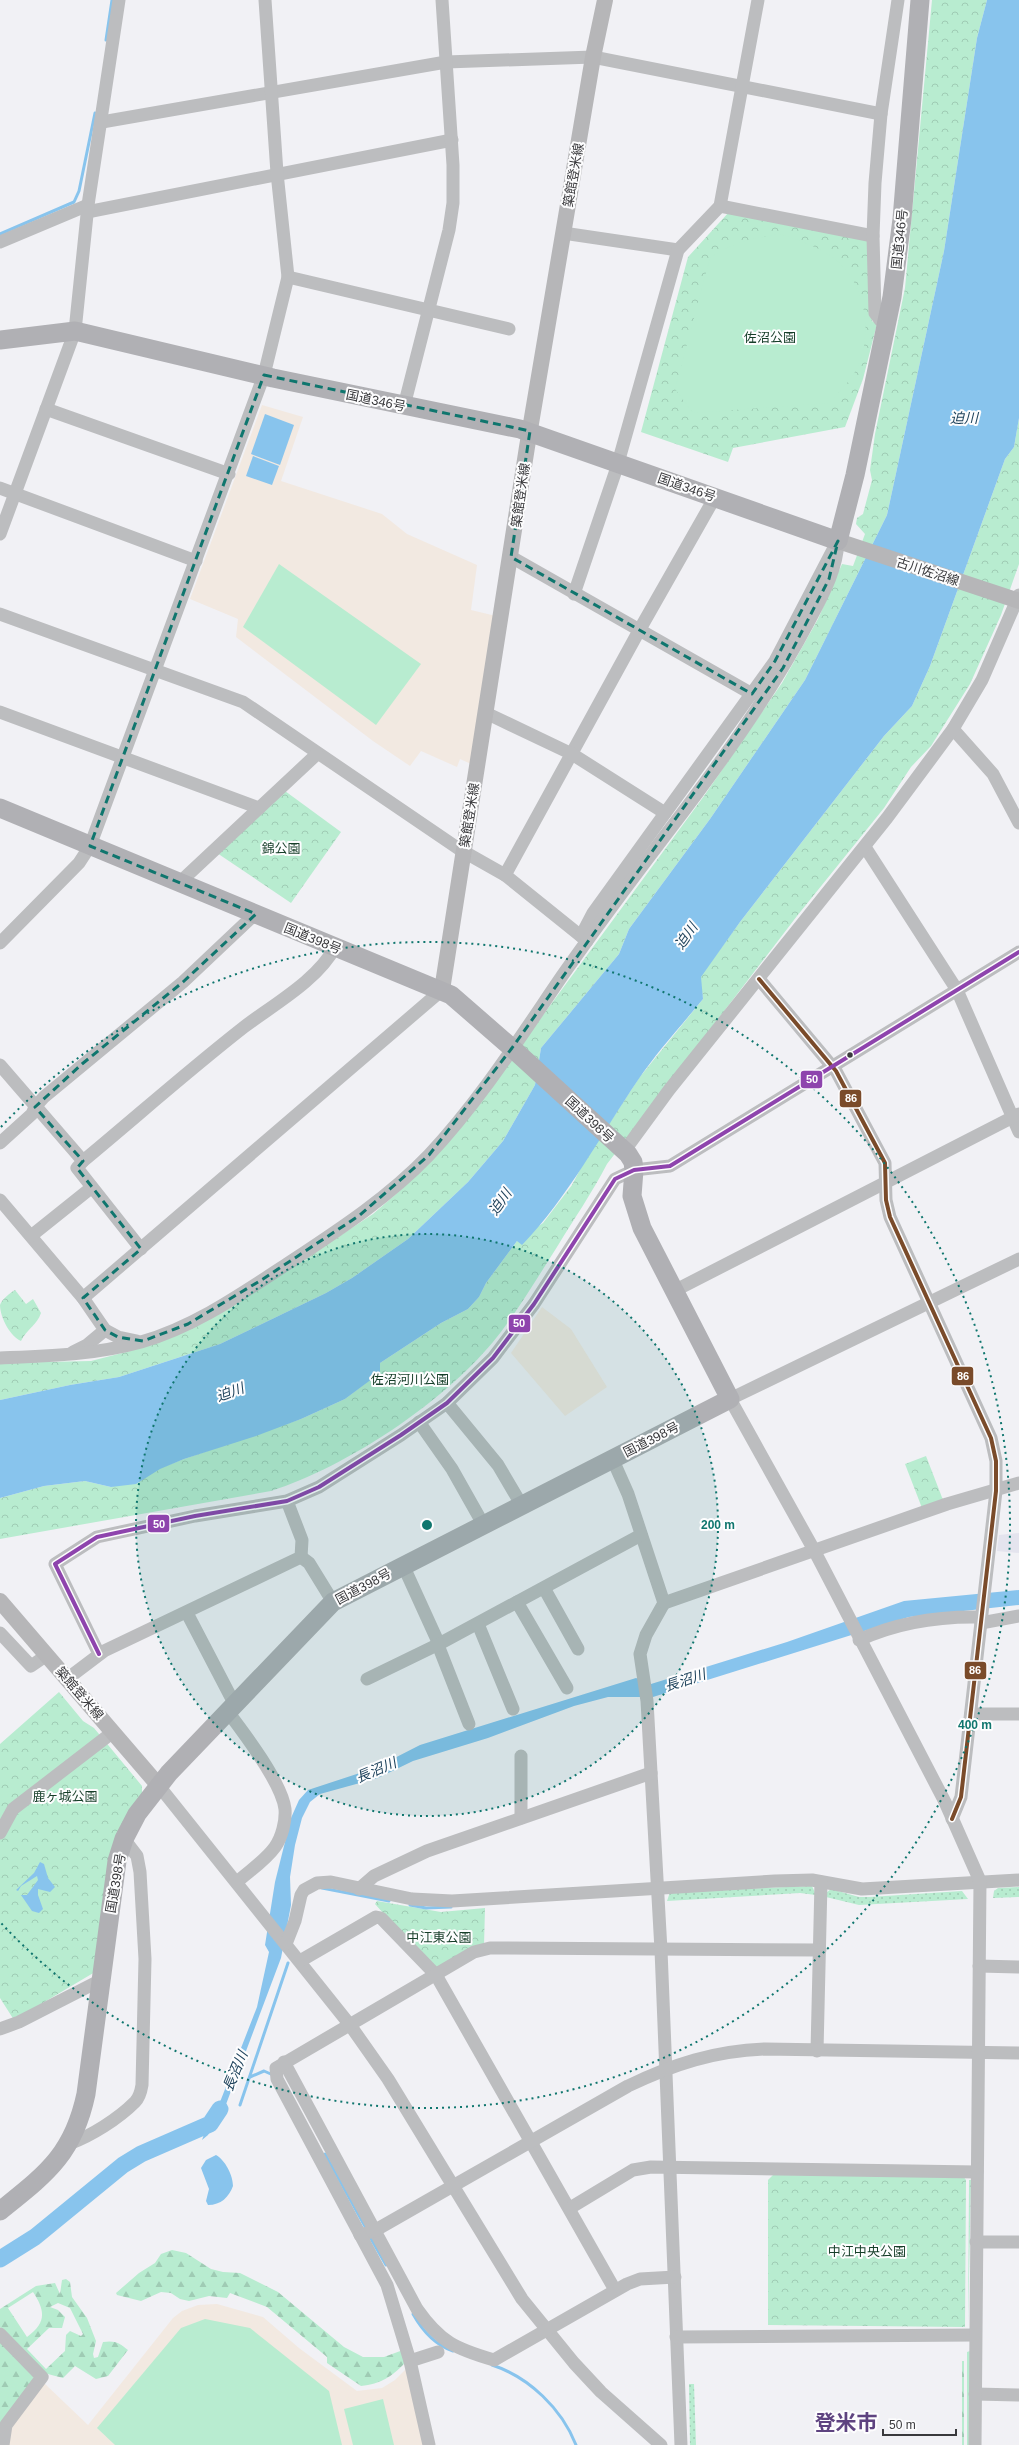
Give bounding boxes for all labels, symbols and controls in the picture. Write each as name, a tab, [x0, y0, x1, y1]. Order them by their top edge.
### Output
street label: 築館登米線	[560, 142, 587, 208]
street label: 国道346号	[889, 208, 910, 270]
park label: 佐沼公園	[744, 330, 796, 345]
street label: 国道346号	[345, 387, 407, 414]
water label: 迫川	[950, 410, 980, 426]
street label: 築館登米線	[509, 462, 532, 528]
street label: 国道346号	[656, 470, 718, 504]
street label: 古川佐沼線	[895, 554, 961, 589]
street label: 築館登米線	[457, 782, 482, 848]
park label: 錦公園	[261, 841, 301, 856]
water label: 迫川	[671, 918, 702, 952]
street label: 国道398号	[282, 920, 344, 957]
unlabelled marker	[845, 1050, 855, 1060]
line badge: 50	[800, 1070, 823, 1089]
text: 50	[806, 1073, 818, 1085]
line badge: 86	[839, 1089, 862, 1108]
text: 86	[845, 1092, 857, 1104]
street label: 国道398号	[562, 1093, 617, 1146]
water label: 迫川	[485, 1184, 516, 1218]
line badge: 50	[508, 1314, 531, 1333]
text: 50	[513, 1317, 525, 1329]
line badge: 86	[951, 1366, 974, 1386]
text: 86	[957, 1370, 969, 1382]
park label: 佐沼河川公園	[371, 1372, 449, 1387]
water label: 迫川	[214, 1379, 248, 1404]
street label: 国道398号	[621, 1419, 682, 1460]
line badge: 50	[147, 1514, 170, 1533]
text: 50	[153, 1518, 165, 1530]
centre of rings	[420, 1518, 434, 1532]
text: 200 m	[701, 1518, 735, 1532]
street label: 国道398号	[333, 1566, 394, 1607]
line badge: 86	[964, 1661, 987, 1680]
street label: 築館登米線	[53, 1664, 107, 1723]
text: 86	[969, 1664, 981, 1676]
water label: 長沼川	[663, 1665, 709, 1694]
text: 400 m	[958, 1718, 992, 1732]
water label: 長沼川	[354, 1754, 400, 1786]
park label: 鹿ヶ城公園	[32, 1789, 98, 1804]
street label: 国道398号	[103, 1852, 128, 1914]
park label: 中江東公園	[406, 1930, 472, 1945]
water label: 長沼川	[219, 2047, 251, 2093]
park label: 中江中央公園	[828, 2244, 906, 2259]
district label: 登米市	[815, 2411, 878, 2434]
scale bar	[883, 2411, 956, 2437]
text: 50 m	[889, 2418, 916, 2432]

